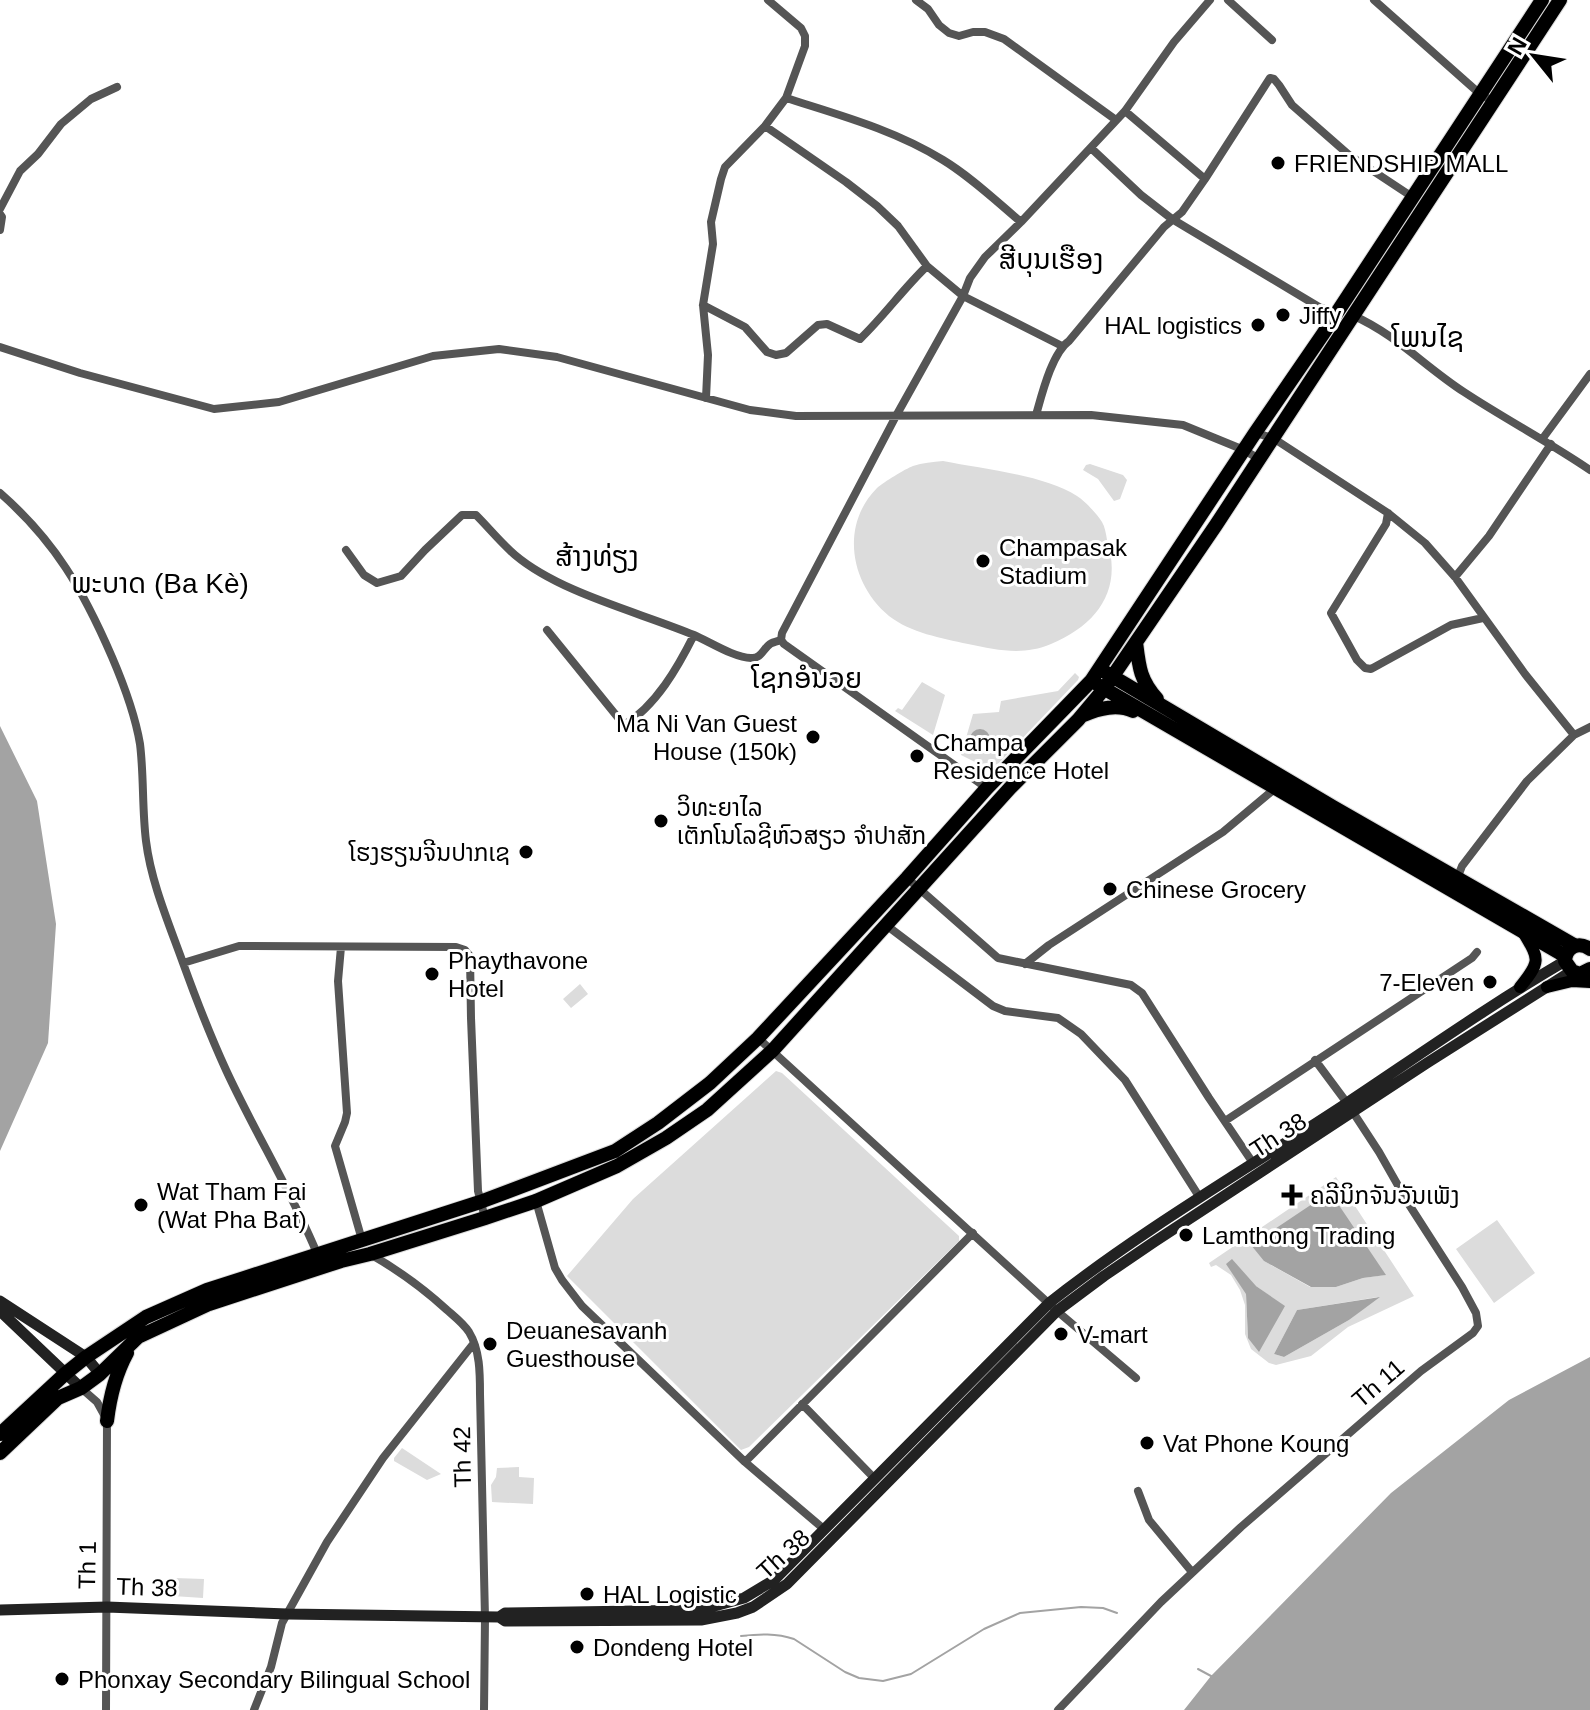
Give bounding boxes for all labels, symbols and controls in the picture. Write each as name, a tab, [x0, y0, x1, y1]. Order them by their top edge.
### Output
north arrow	[1494, 16, 1574, 96]
text: N	[1502, 33, 1532, 59]
place label: FRIENDSHIP MALL	[1294, 150, 1508, 177]
marker: FRIENDSHIP MALL	[1269, 154, 1287, 172]
district label: ສີບຸນເຮືອງ	[999, 244, 1103, 277]
place label: Jiffy	[1299, 302, 1341, 329]
marker: Jiffy	[1274, 306, 1292, 324]
place label: HAL logistics	[1104, 312, 1242, 339]
marker: HAL logistics	[1249, 316, 1267, 334]
district label: ໂພນໄຊ	[1391, 322, 1464, 353]
place label: Champasak Stadium	[999, 534, 1128, 589]
district label: ສ້າງທ່ຽງ	[555, 541, 639, 574]
marker: Champasak Stadium	[974, 552, 992, 570]
district label: ພະບາດ (Ba Kè)	[71, 568, 249, 599]
district label: ໂຊກອໍນວຍ	[751, 663, 862, 694]
place label: Ma Ni Van Guest House (150k)	[616, 710, 797, 765]
marker: Ma Ni Van Guest House (150k)	[804, 728, 822, 746]
place label: Champa Residence Hotel	[933, 729, 1109, 784]
marker: Champa Residence Hotel	[908, 747, 926, 765]
place label: ວິທະຍາໄລ ເຕັກໂນໂລຊີຫົວສຽວ ຈຳປາສັກ	[677, 794, 926, 850]
marker: ວິທະຍາໄລ ເຕັກໂນໂລຊີຫົວສຽວ ຈຳປາສັກ	[652, 812, 670, 830]
place label: ໂຮງຮຽນຈີນປາກເຊ	[348, 839, 510, 867]
marker: ໂຮງຮຽນຈີນປາກເຊ	[517, 843, 535, 861]
place label: Chinese Grocery	[1126, 876, 1306, 903]
marker: Chinese Grocery	[1101, 880, 1119, 898]
place label: Phaythavone Hotel	[448, 947, 588, 1002]
marker: Phaythavone Hotel	[423, 965, 441, 983]
place label: 7-Eleven	[1379, 969, 1474, 996]
marker: 7-Eleven	[1481, 973, 1499, 991]
street label: Th 38	[1245, 1107, 1311, 1163]
place label: Wat Tham Fai (Wat Pha Bat)	[157, 1178, 307, 1233]
place label: ຄລີນິກຈັນວັນເພັງ	[1310, 1182, 1460, 1209]
marker: ຄລີນິກຈັນວັນເພັງ	[1281, 1184, 1303, 1206]
marker: Wat Tham Fai (Wat Pha Bat)	[132, 1196, 150, 1214]
place label: Lamthong Trading	[1202, 1222, 1395, 1249]
marker: Lamthong Trading	[1177, 1226, 1195, 1244]
place label: Deuanesavanh Guesthouse	[506, 1317, 667, 1372]
place label: V-mart	[1077, 1321, 1148, 1348]
marker: V-mart	[1052, 1325, 1070, 1343]
marker: Deuanesavanh Guesthouse	[481, 1335, 499, 1353]
street label: Th 11	[1347, 1353, 1409, 1413]
street label: Th 42	[448, 1426, 476, 1488]
place label: Vat Phone Koung	[1163, 1430, 1349, 1457]
marker: Vat Phone Koung	[1138, 1434, 1156, 1452]
street label: Th 38	[751, 1523, 815, 1585]
street label: Th 1	[73, 1541, 101, 1589]
street label: Th 38	[116, 1572, 178, 1602]
place label: HAL Logistic	[603, 1581, 737, 1608]
marker: HAL Logistic	[578, 1585, 596, 1603]
place label: Dondeng Hotel	[593, 1634, 753, 1661]
marker: Dondeng Hotel	[568, 1638, 586, 1656]
place label: Phonxay Secondary Bilingual School	[78, 1666, 470, 1693]
marker: Phonxay Secondary Bilingual School	[53, 1670, 71, 1688]

